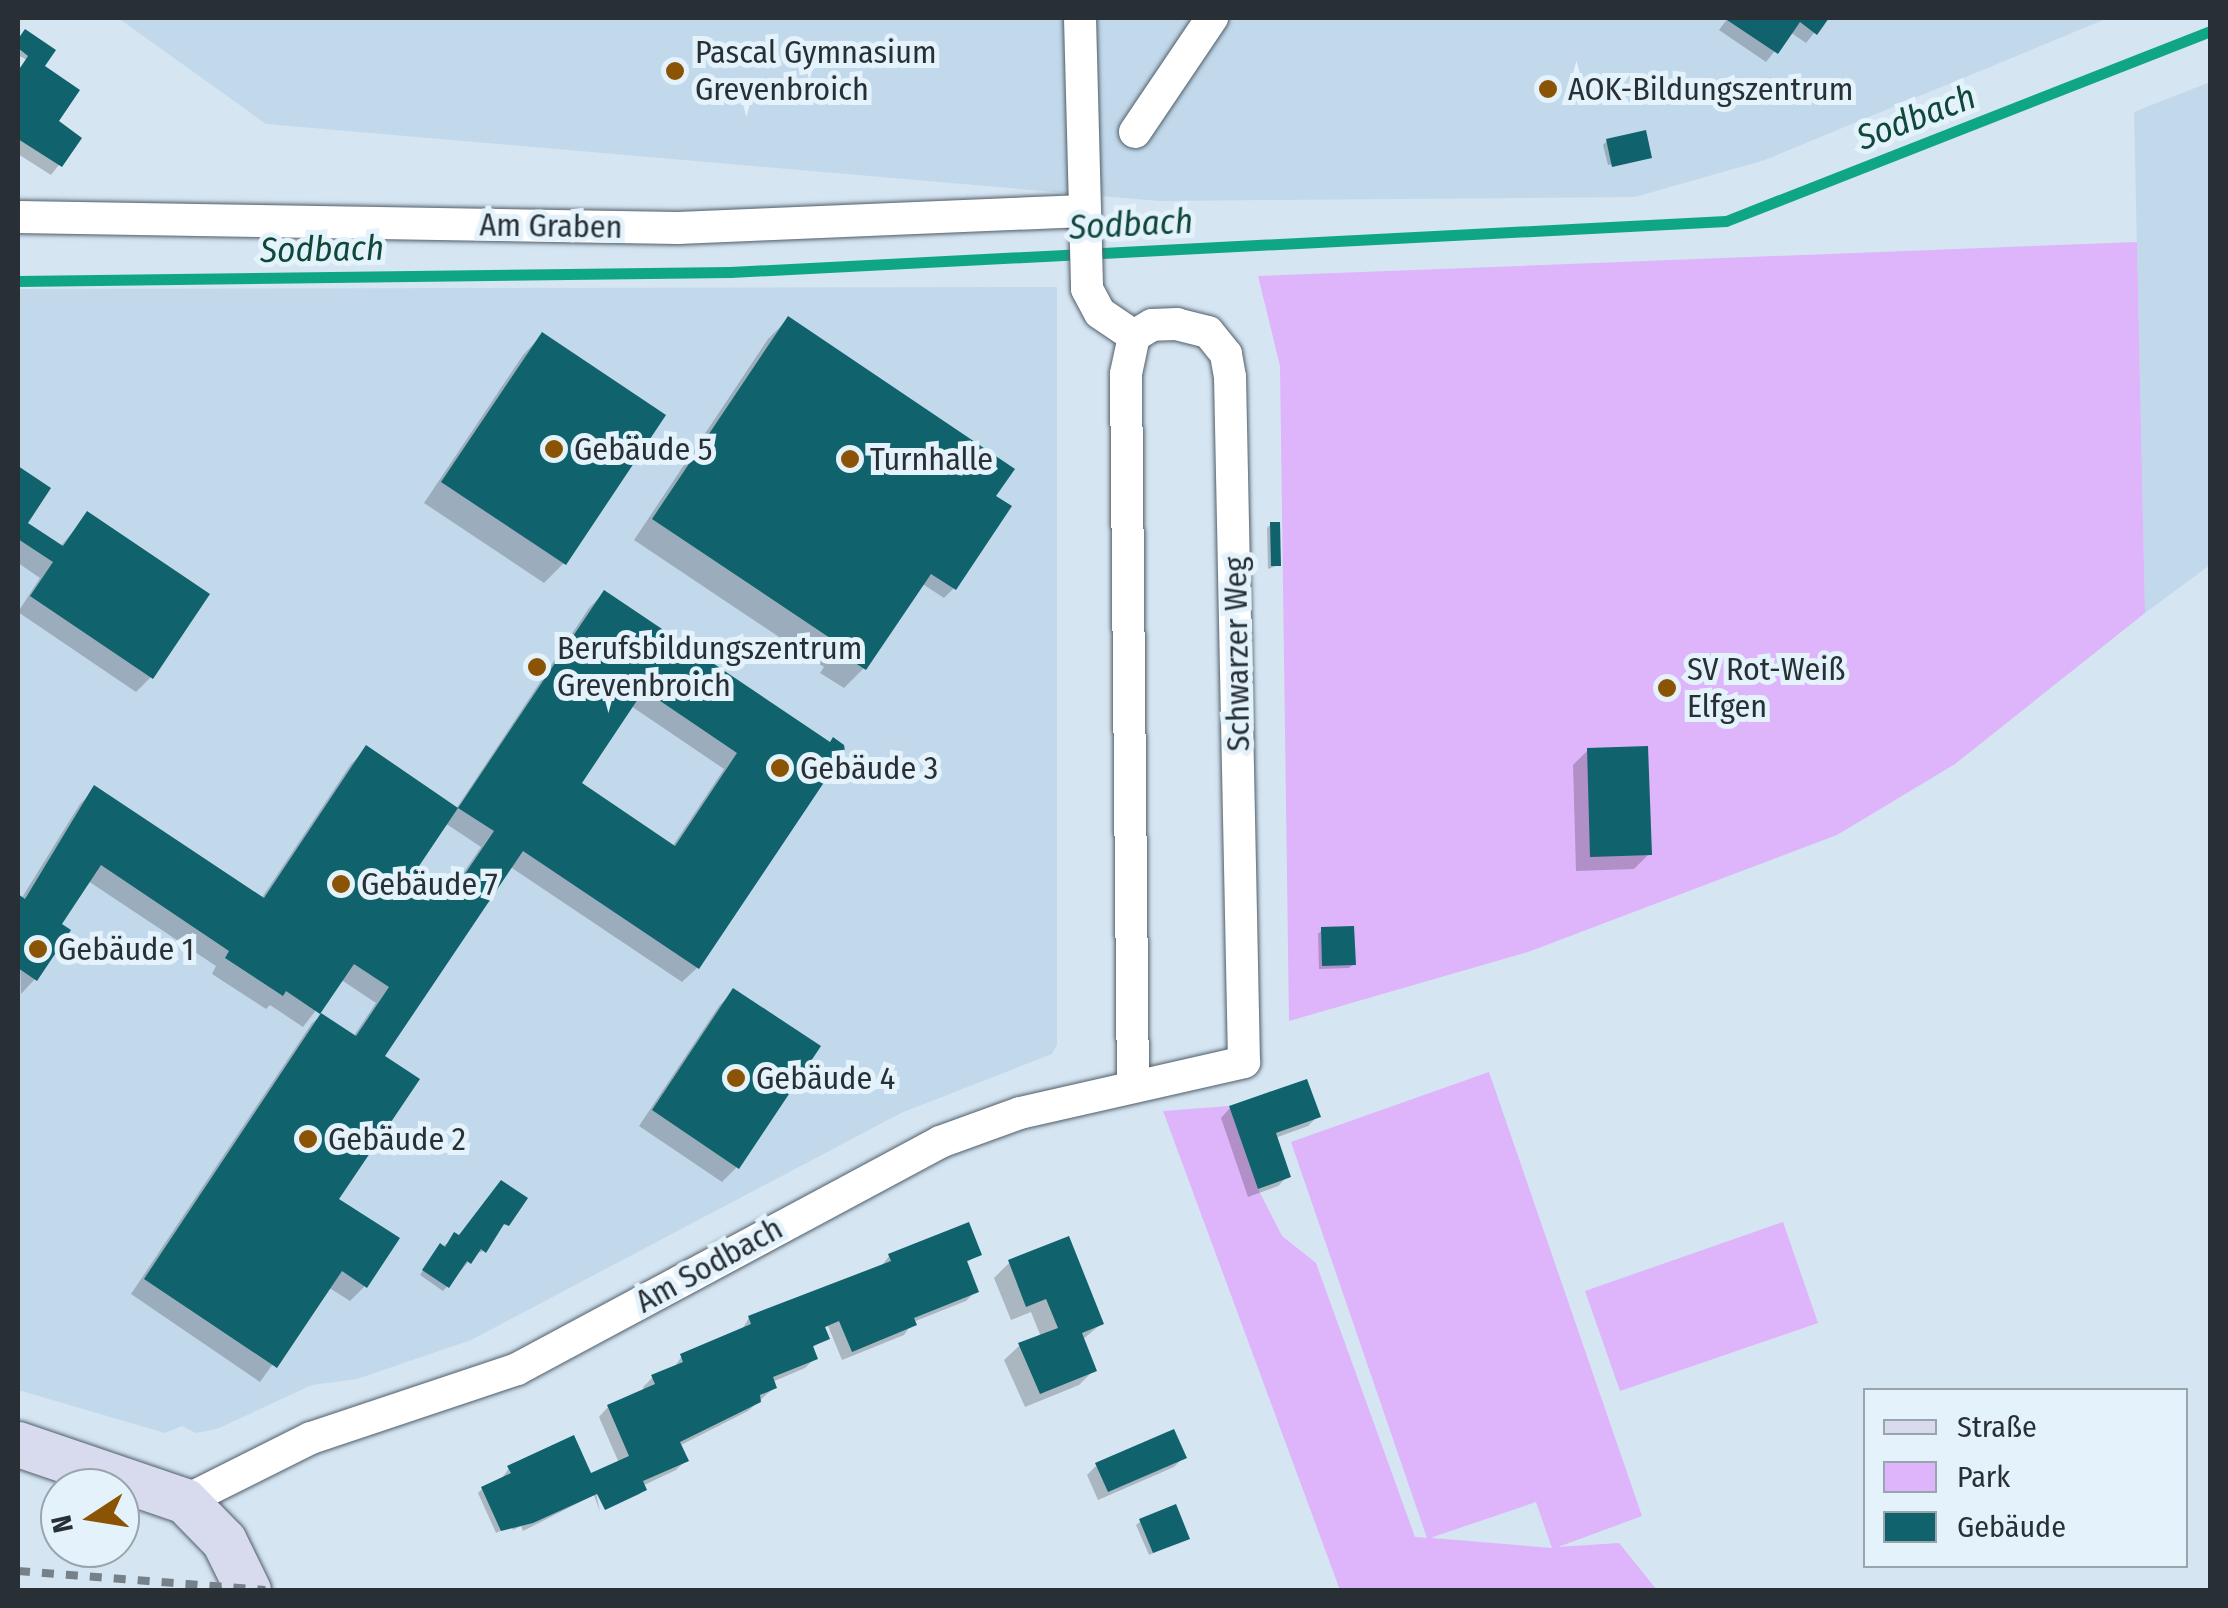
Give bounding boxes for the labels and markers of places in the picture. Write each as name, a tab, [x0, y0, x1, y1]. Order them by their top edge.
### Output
place label: Pascal Gymnasium Grevenbroich	[695, 34, 937, 109]
marker: Pascal Gymnasium Grevenbroich	[664, 60, 686, 82]
place label: AOK-Bildungszentrum	[1568, 70, 1853, 108]
marker: AOK-Bildungszentrum	[1537, 78, 1559, 100]
place label: Gebäude 5	[574, 430, 712, 468]
marker: Gebäude 5	[543, 438, 565, 460]
place label: Turnhalle	[870, 440, 993, 478]
marker: Turnhalle	[839, 448, 861, 470]
place label: Berufsbildungszentrum Grevenbroich	[557, 630, 862, 705]
place label: SV Rot-Weiß Elfgen	[1687, 651, 1845, 726]
marker: Berufsbildungszentrum Grevenbroich	[526, 656, 548, 678]
marker: SV Rot-Weiß Elfgen	[1656, 677, 1678, 699]
place label: Gebäude 3	[800, 749, 938, 787]
marker: Gebäude 3	[769, 757, 791, 779]
place label: Gebäude 7	[361, 865, 498, 903]
marker: Gebäude 7	[330, 873, 352, 895]
place label: Gebäude 1	[58, 930, 194, 968]
marker: Gebäude 1	[27, 938, 49, 960]
place label: Gebäude 4	[756, 1059, 895, 1097]
marker: Gebäude 4	[725, 1067, 747, 1089]
place label: Gebäude 2	[328, 1120, 466, 1158]
marker: Gebäude 2	[297, 1128, 319, 1150]

